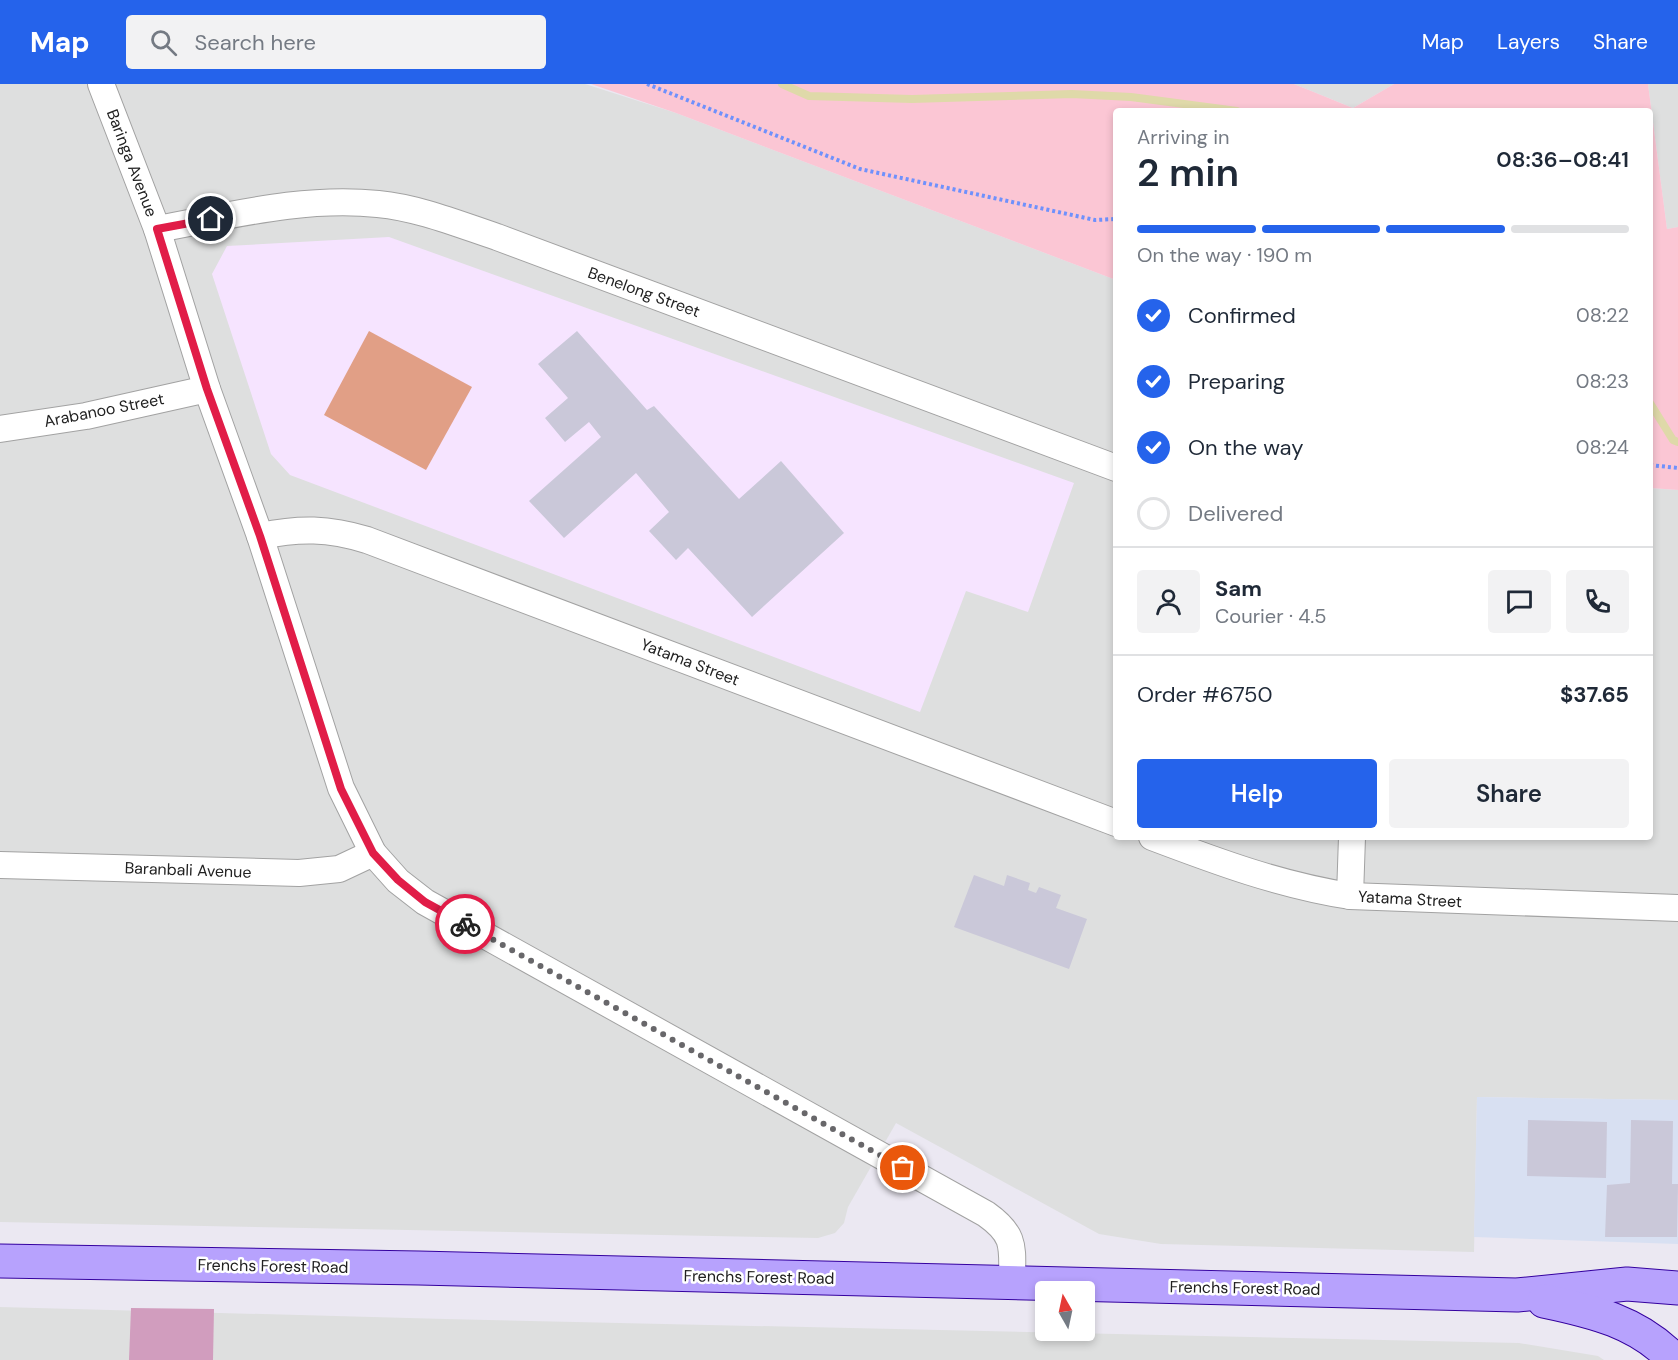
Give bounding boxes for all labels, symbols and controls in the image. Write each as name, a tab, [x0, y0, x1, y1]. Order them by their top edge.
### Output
search box	[126, 15, 546, 69]
text: Map	[30, 24, 90, 61]
icon: search	[147, 26, 180, 59]
text: Search here	[195, 28, 316, 57]
text: Map	[1422, 28, 1464, 56]
text: Layers	[1497, 28, 1560, 56]
text: Share	[1593, 28, 1648, 56]
street label: Baringa Avenue	[102, 106, 162, 220]
text: Arriving in	[1137, 124, 1229, 150]
text: 08:36–08:41	[1496, 145, 1629, 174]
text: 2 min	[1137, 147, 1239, 198]
pin	[185, 193, 236, 244]
icon: home	[194, 202, 227, 235]
text: On the way · 190 m	[1137, 242, 1312, 268]
street label: Benelong Street	[585, 262, 703, 322]
icon: check	[1137, 299, 1170, 332]
text: Confirmed	[1188, 301, 1296, 330]
text: 08:22	[1576, 302, 1629, 328]
icon: check	[1137, 365, 1170, 398]
text: Preparing	[1188, 367, 1285, 396]
text: 08:23	[1576, 368, 1629, 394]
street label: Arabanoo Street	[42, 388, 166, 432]
icon: check	[1137, 431, 1170, 464]
text: On the way	[1188, 433, 1303, 462]
text: 08:24	[1576, 434, 1629, 460]
text: Delivered	[1188, 499, 1283, 528]
button: person	[1137, 570, 1200, 633]
button: chat	[1488, 570, 1551, 633]
button: phone	[1566, 570, 1629, 633]
text: Sam	[1215, 574, 1262, 603]
text: Courier · 4.5	[1215, 603, 1327, 629]
street label: Yatama Street	[638, 634, 742, 690]
text: Order #6750	[1137, 680, 1273, 709]
text: $37.65	[1560, 680, 1629, 709]
button: Help	[1137, 759, 1377, 828]
button: Share	[1389, 759, 1629, 828]
street label: Baranbali Avenue	[124, 857, 252, 883]
street label: Yatama Street	[1357, 886, 1463, 912]
courier	[435, 894, 495, 954]
icon: bike	[449, 908, 482, 941]
pin	[877, 1142, 928, 1193]
icon: bag	[886, 1151, 919, 1184]
street label: Frenchs Forest Road	[197, 1254, 349, 1278]
street label: Frenchs Forest Road	[683, 1265, 835, 1289]
street label: Frenchs Forest Road	[1169, 1276, 1321, 1300]
north arrow	[1035, 1281, 1095, 1341]
map controls	[1035, 1281, 1095, 1341]

